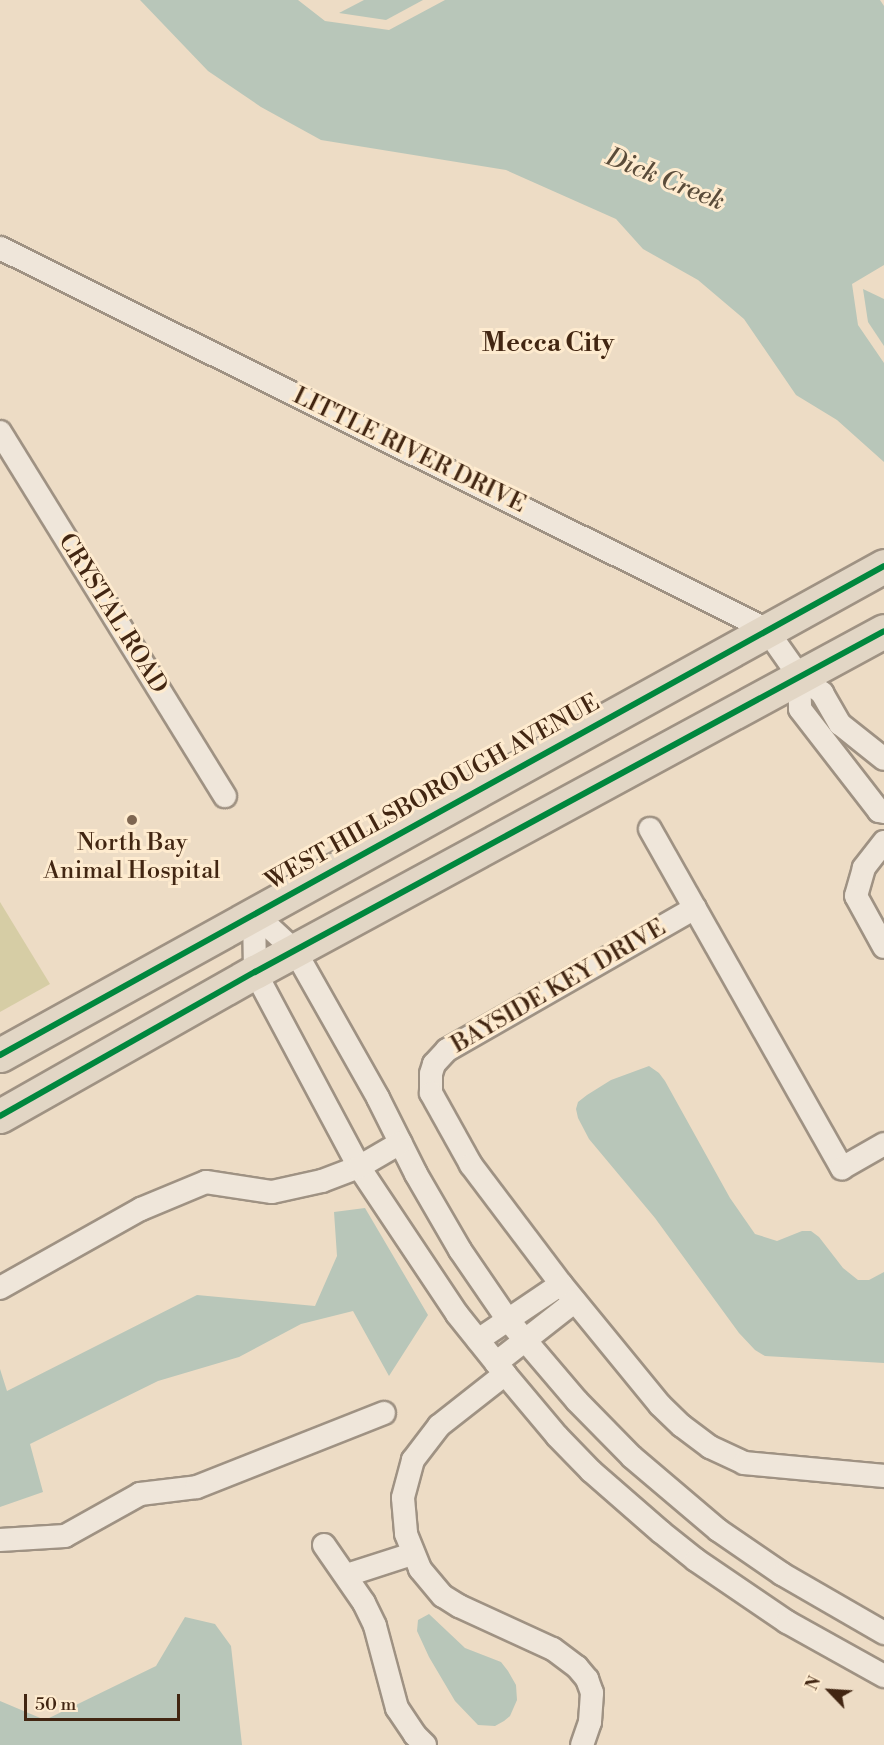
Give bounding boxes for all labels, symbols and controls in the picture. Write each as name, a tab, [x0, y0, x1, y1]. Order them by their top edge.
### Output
water label: Dick Creek	[601, 142, 729, 218]
district label: Mecca City	[482, 328, 614, 360]
street label: LITTLE RIVER DRIVE	[288, 382, 530, 520]
street label: CRYSTAL ROAD	[51, 529, 173, 699]
street label: WEST HILLSBOROUGH AVENUE	[261, 689, 605, 897]
marker: North Bay Animal Hospital	[125, 813, 139, 827]
place label: North Bay Animal Hospital	[44, 830, 220, 886]
street label: BAYSIDE KEY DRIVE	[447, 914, 671, 1060]
north arrow	[800, 1661, 860, 1721]
text: N	[802, 1673, 825, 1693]
scale bar	[27, 1682, 183, 1720]
text: 50 m	[35, 1693, 76, 1716]

